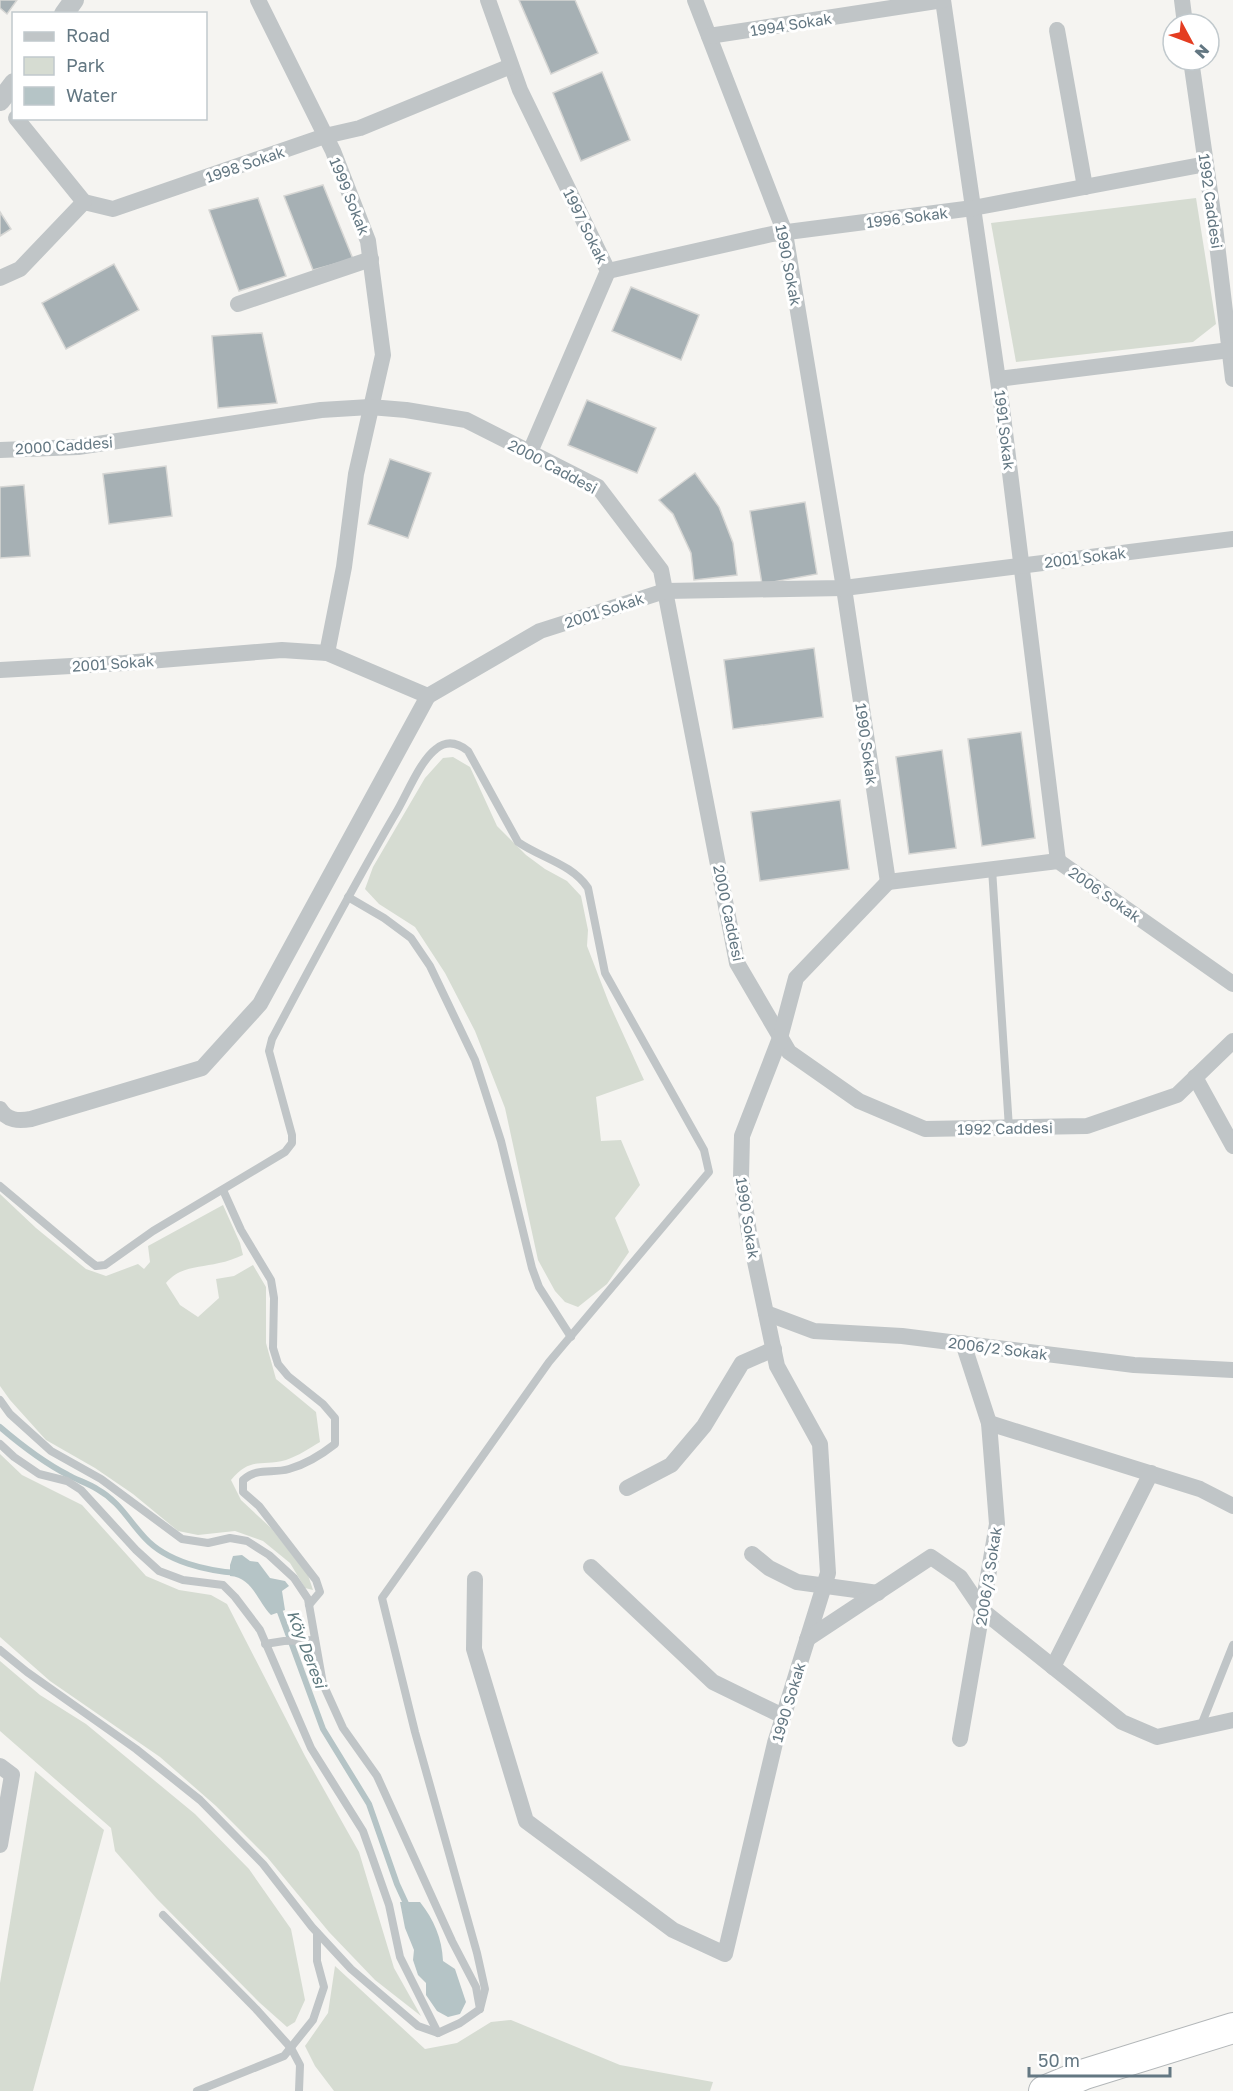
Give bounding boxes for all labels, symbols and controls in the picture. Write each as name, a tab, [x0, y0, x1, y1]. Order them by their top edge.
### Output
street label: 1994 Sokak	[749, 9, 834, 39]
legend	[12, 12, 207, 120]
north arrow	[1161, 12, 1221, 72]
text: Road	[66, 24, 110, 46]
text: N	[1191, 41, 1214, 63]
text: Park	[66, 54, 105, 76]
text: Water	[66, 84, 117, 106]
street label: 1998 Sokak	[203, 142, 287, 186]
street label: 1992 Caddesi	[1195, 152, 1227, 250]
street label: 1999 Sokak	[326, 155, 374, 238]
street label: 1997 Sokak	[560, 186, 612, 267]
street label: 1996 Sokak	[865, 203, 949, 231]
street label: 1990 Sokak	[772, 223, 806, 308]
street label: 1991 Sokak	[991, 389, 1019, 471]
street label: 2000 Caddesi	[14, 433, 114, 457]
street label: 2000 Caddesi	[505, 435, 601, 497]
street label: 2001 Sokak	[1043, 543, 1127, 571]
street label: 2001 Sokak	[562, 589, 646, 631]
street label: 2001 Sokak	[71, 651, 155, 675]
street label: 1990 Sokak	[852, 702, 882, 787]
street label: 2000 Caddesi	[710, 863, 748, 963]
street label: 2006 Sokak	[1065, 863, 1145, 926]
street label: 1992 Caddesi	[957, 1118, 1053, 1138]
street label: 1990 Sokak	[733, 1176, 763, 1261]
street label: 2006/2 Sokak	[947, 1333, 1049, 1363]
street label: 2006/3 Sokak	[971, 1525, 1005, 1627]
water label: Köy Deresi	[283, 1607, 332, 1692]
street label: 1990 Sokak	[767, 1659, 809, 1744]
scale bar	[1029, 2040, 1170, 2078]
text: 50 m	[1038, 2049, 1080, 2071]

